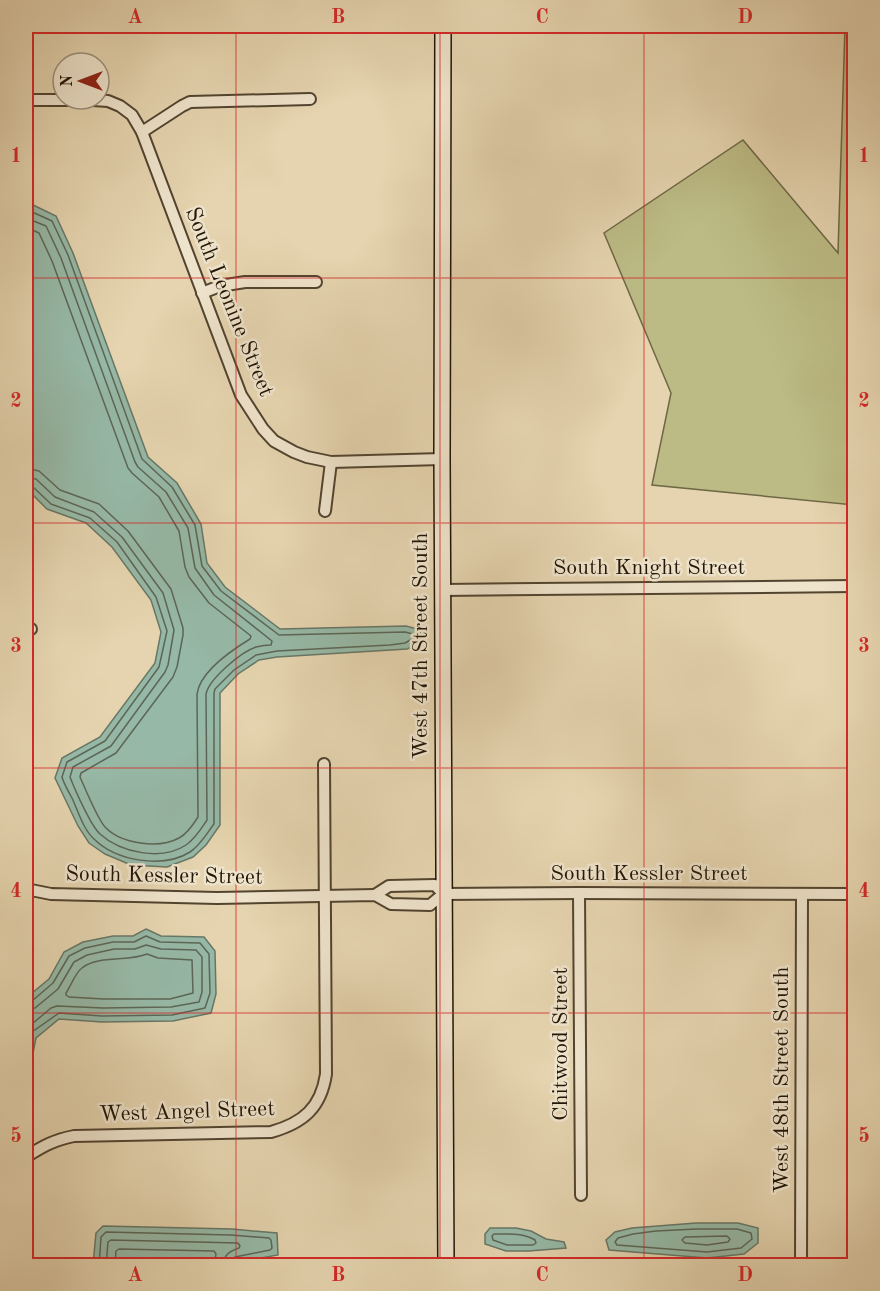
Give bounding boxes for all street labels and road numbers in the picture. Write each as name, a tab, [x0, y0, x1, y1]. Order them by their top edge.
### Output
street label: South Leonine Street	[181, 204, 277, 400]
street label: West 47th Street South	[410, 533, 432, 759]
street label: South Knight Street	[553, 557, 745, 579]
street label: South Kessler Street	[65, 863, 263, 889]
street label: South Kessler Street	[550, 863, 748, 885]
street label: Chitwood Street	[550, 967, 572, 1121]
street label: West 48th Street South	[771, 967, 793, 1193]
street label: West Angel Street	[99, 1098, 275, 1126]

